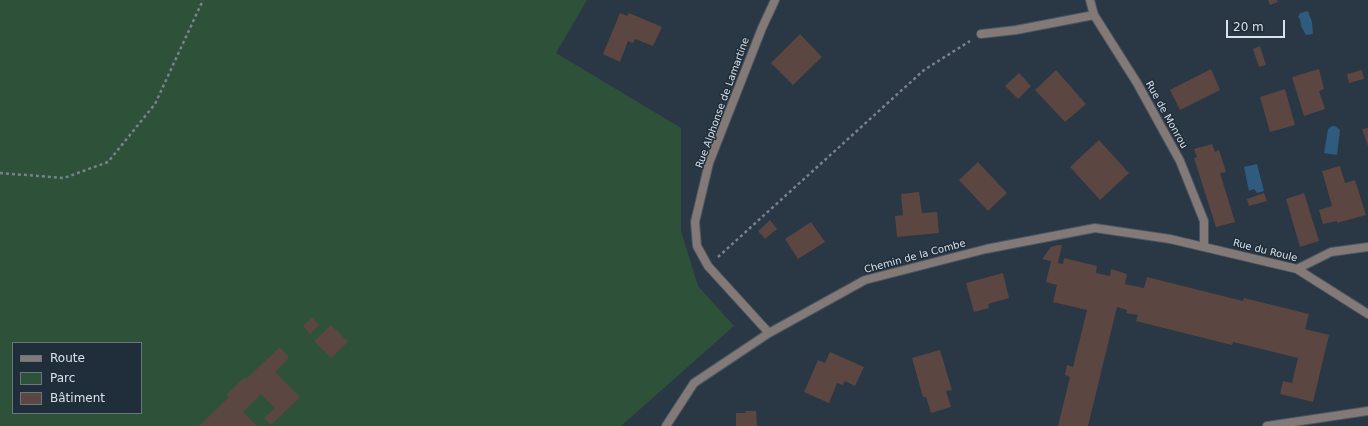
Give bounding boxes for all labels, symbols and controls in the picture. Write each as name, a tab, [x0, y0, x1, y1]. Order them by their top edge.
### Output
scale bar	[1228, 12, 1287, 38]
text: 20 m	[1233, 20, 1264, 34]
street label: Rue Alphonse de Lamartine	[694, 36, 752, 170]
street label: Rue de Monrou	[1143, 79, 1189, 151]
street label: Rue du Roule	[1232, 237, 1298, 265]
street label: Chemin de la Combe	[863, 238, 967, 276]
legend	[12, 342, 142, 414]
text: Route	[50, 351, 85, 365]
text: Parc	[50, 371, 75, 385]
text: Bâtiment	[50, 391, 105, 405]

